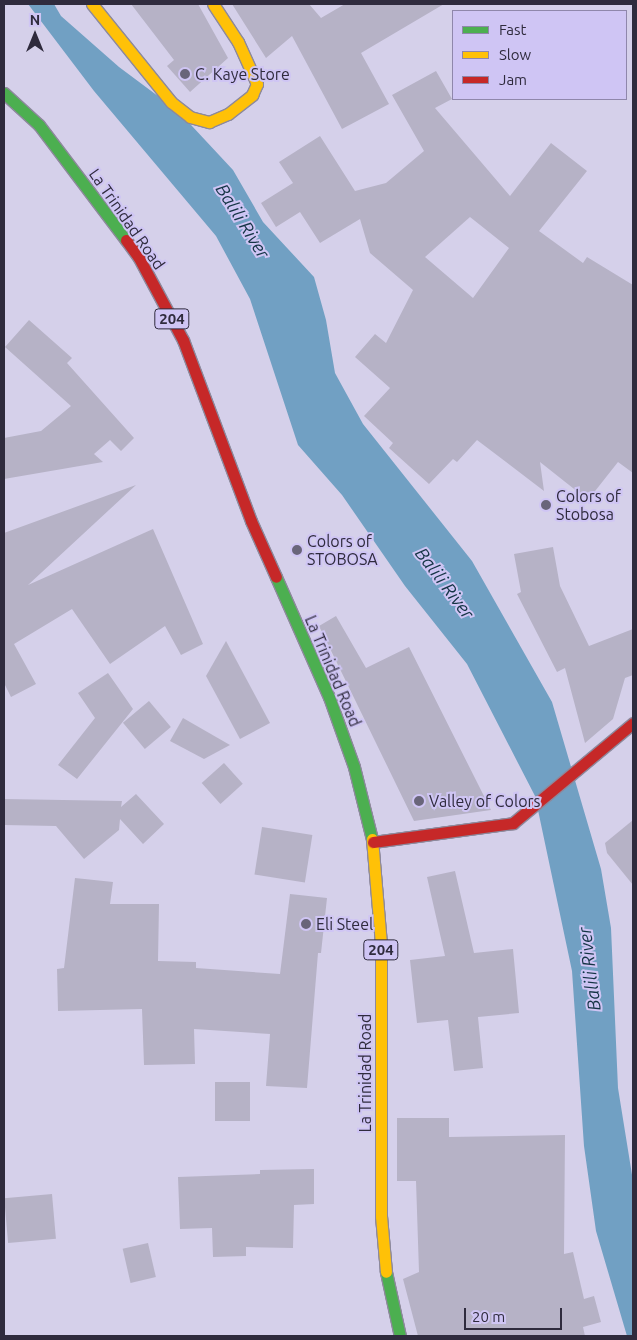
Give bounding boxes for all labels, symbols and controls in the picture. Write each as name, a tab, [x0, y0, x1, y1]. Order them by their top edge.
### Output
north arrow	[10, 10, 60, 60]
legend	[452, 10, 627, 100]
text: N	[30, 12, 40, 28]
text: Fast	[499, 21, 526, 38]
text: Slow	[499, 46, 531, 63]
place label: C. Kaye Store	[195, 64, 290, 84]
marker: C. Kaye Store	[179, 68, 191, 80]
text: Jam	[499, 71, 527, 88]
street label: La Trinidad Road	[85, 165, 169, 273]
water label: Balili River	[212, 180, 274, 262]
road number: 204	[153, 306, 191, 332]
place label: Colors of Stobosa	[556, 486, 621, 524]
marker: Colors of Stobosa	[540, 499, 552, 511]
place label: Colors of STOBOSA	[307, 531, 378, 569]
water label: Balili River	[411, 543, 479, 623]
marker: Colors of STOBOSA	[291, 544, 303, 556]
street label: La Trinidad Road	[301, 613, 365, 729]
place label: Valley of Colors	[429, 791, 541, 811]
marker: Valley of Colors	[413, 795, 425, 807]
place label: Eli Steel	[316, 914, 373, 934]
marker: Eli Steel	[300, 918, 312, 930]
water label: Balili River	[573, 926, 605, 1012]
road number: 204	[362, 938, 400, 962]
street label: La Trinidad Road	[355, 1014, 375, 1132]
scale bar	[467, 1298, 564, 1330]
text: 20 m	[472, 1308, 505, 1325]

